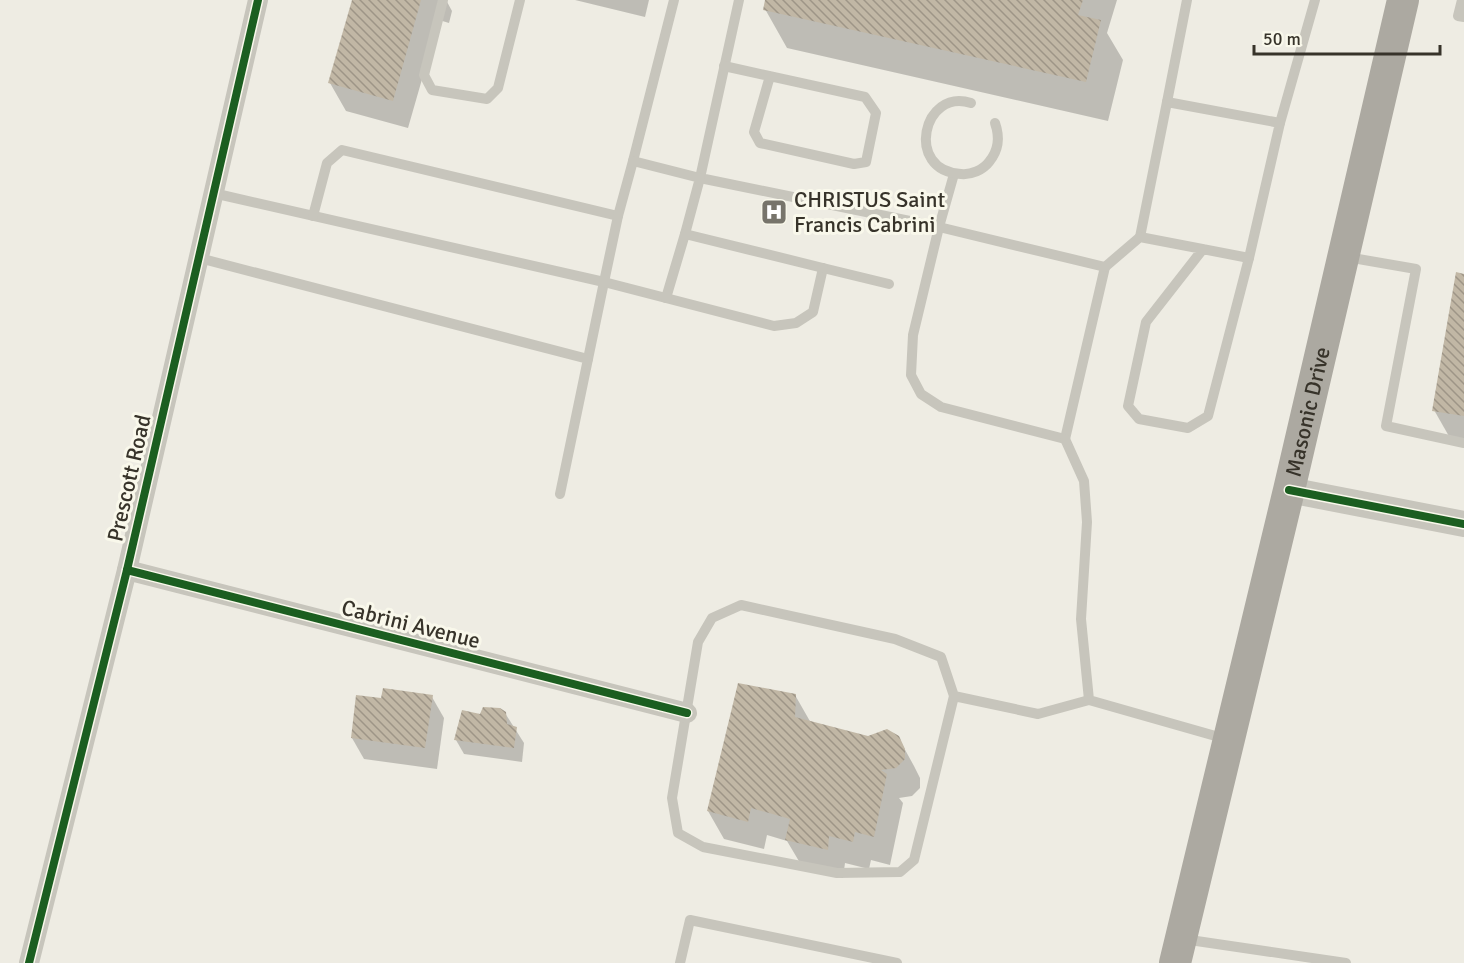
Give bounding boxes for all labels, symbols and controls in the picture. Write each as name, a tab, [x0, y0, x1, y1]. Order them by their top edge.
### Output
scale bar	[1254, 18, 1440, 56]
text: 50 m	[1263, 28, 1301, 50]
place label: CHRISTUS Saint Francis Cabrini	[794, 186, 945, 238]
hospital icon: CHRISTUS Saint Francis Cabrini	[759, 197, 789, 227]
street label: Masonic Drive	[1279, 344, 1335, 479]
street label: Prescott Road	[101, 412, 157, 544]
street label: Cabrini Avenue	[339, 594, 483, 654]

